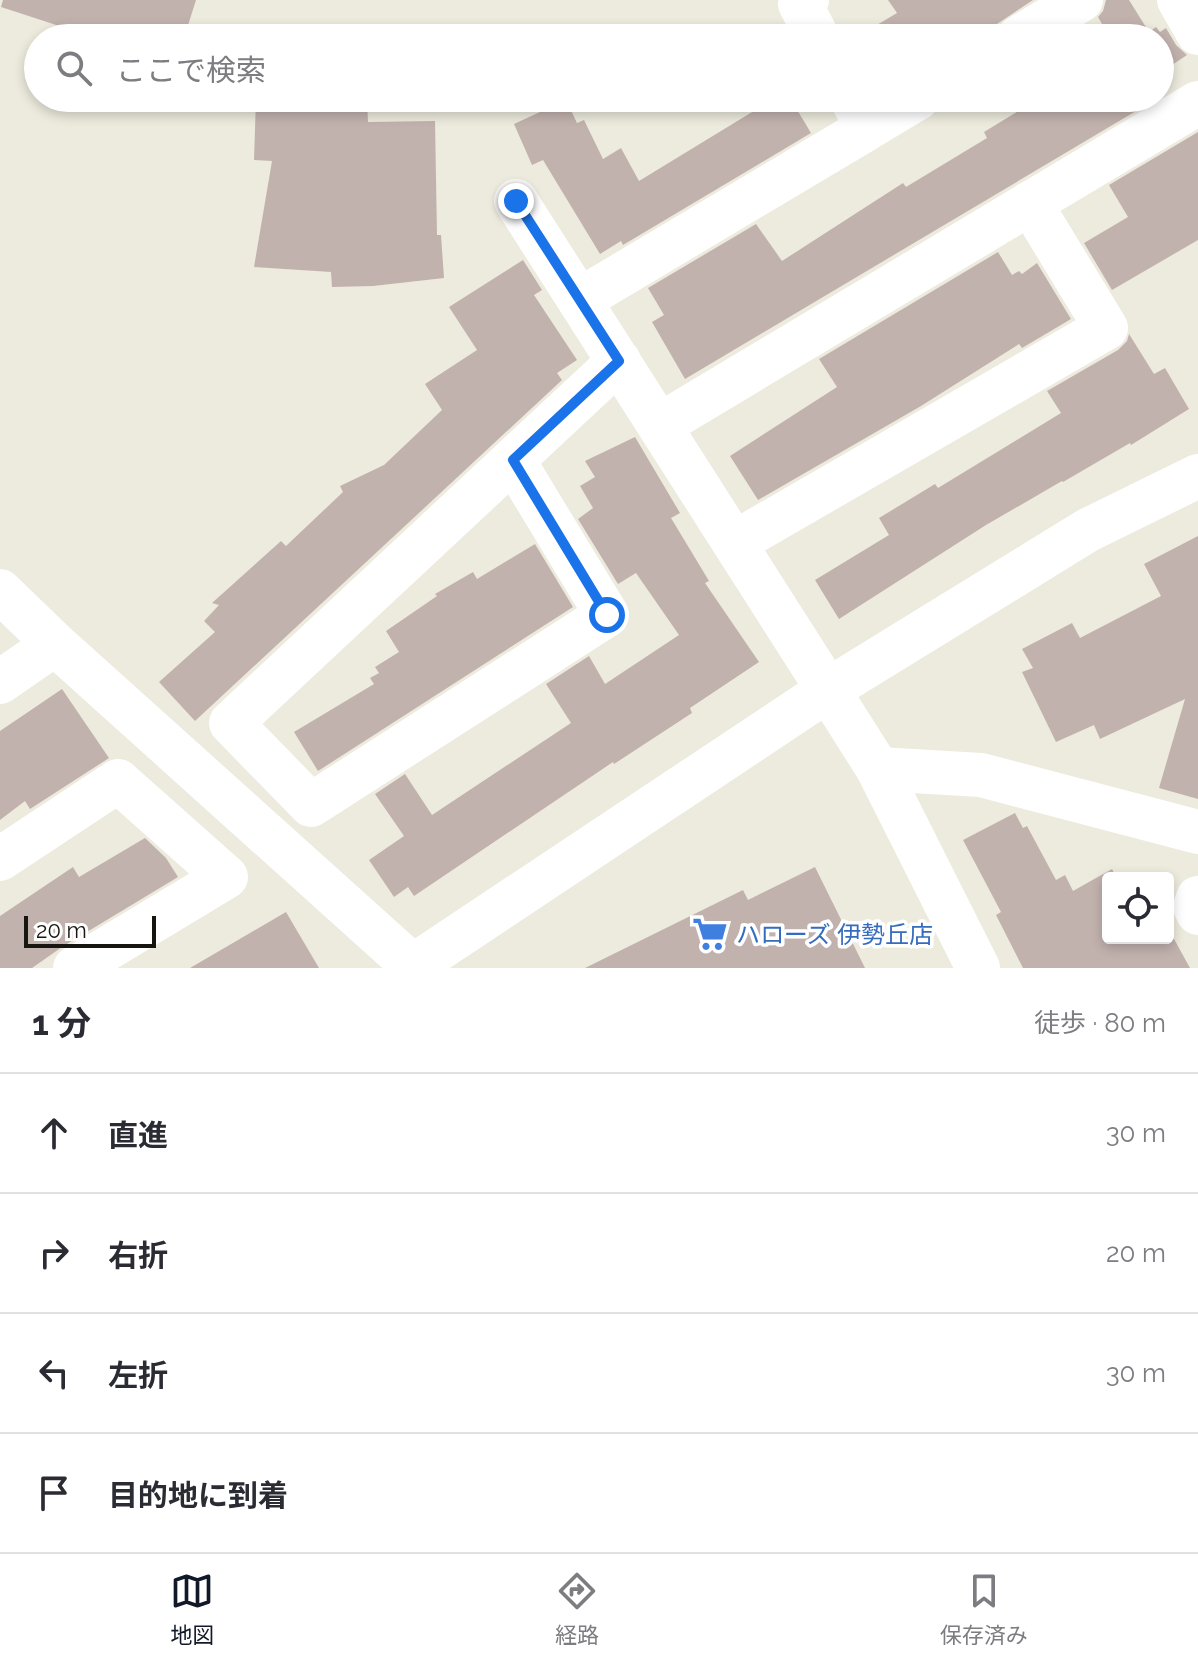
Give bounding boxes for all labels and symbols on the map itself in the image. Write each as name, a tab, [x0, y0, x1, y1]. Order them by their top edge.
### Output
route end	[498, 183, 534, 219]
route start	[589, 597, 625, 633]
scale bar	[24, 912, 156, 948]
supermarket icon: ハローズ 伊勢丘店	[691, 915, 729, 953]
place label: ハローズ 伊勢丘店	[736, 920, 933, 949]

